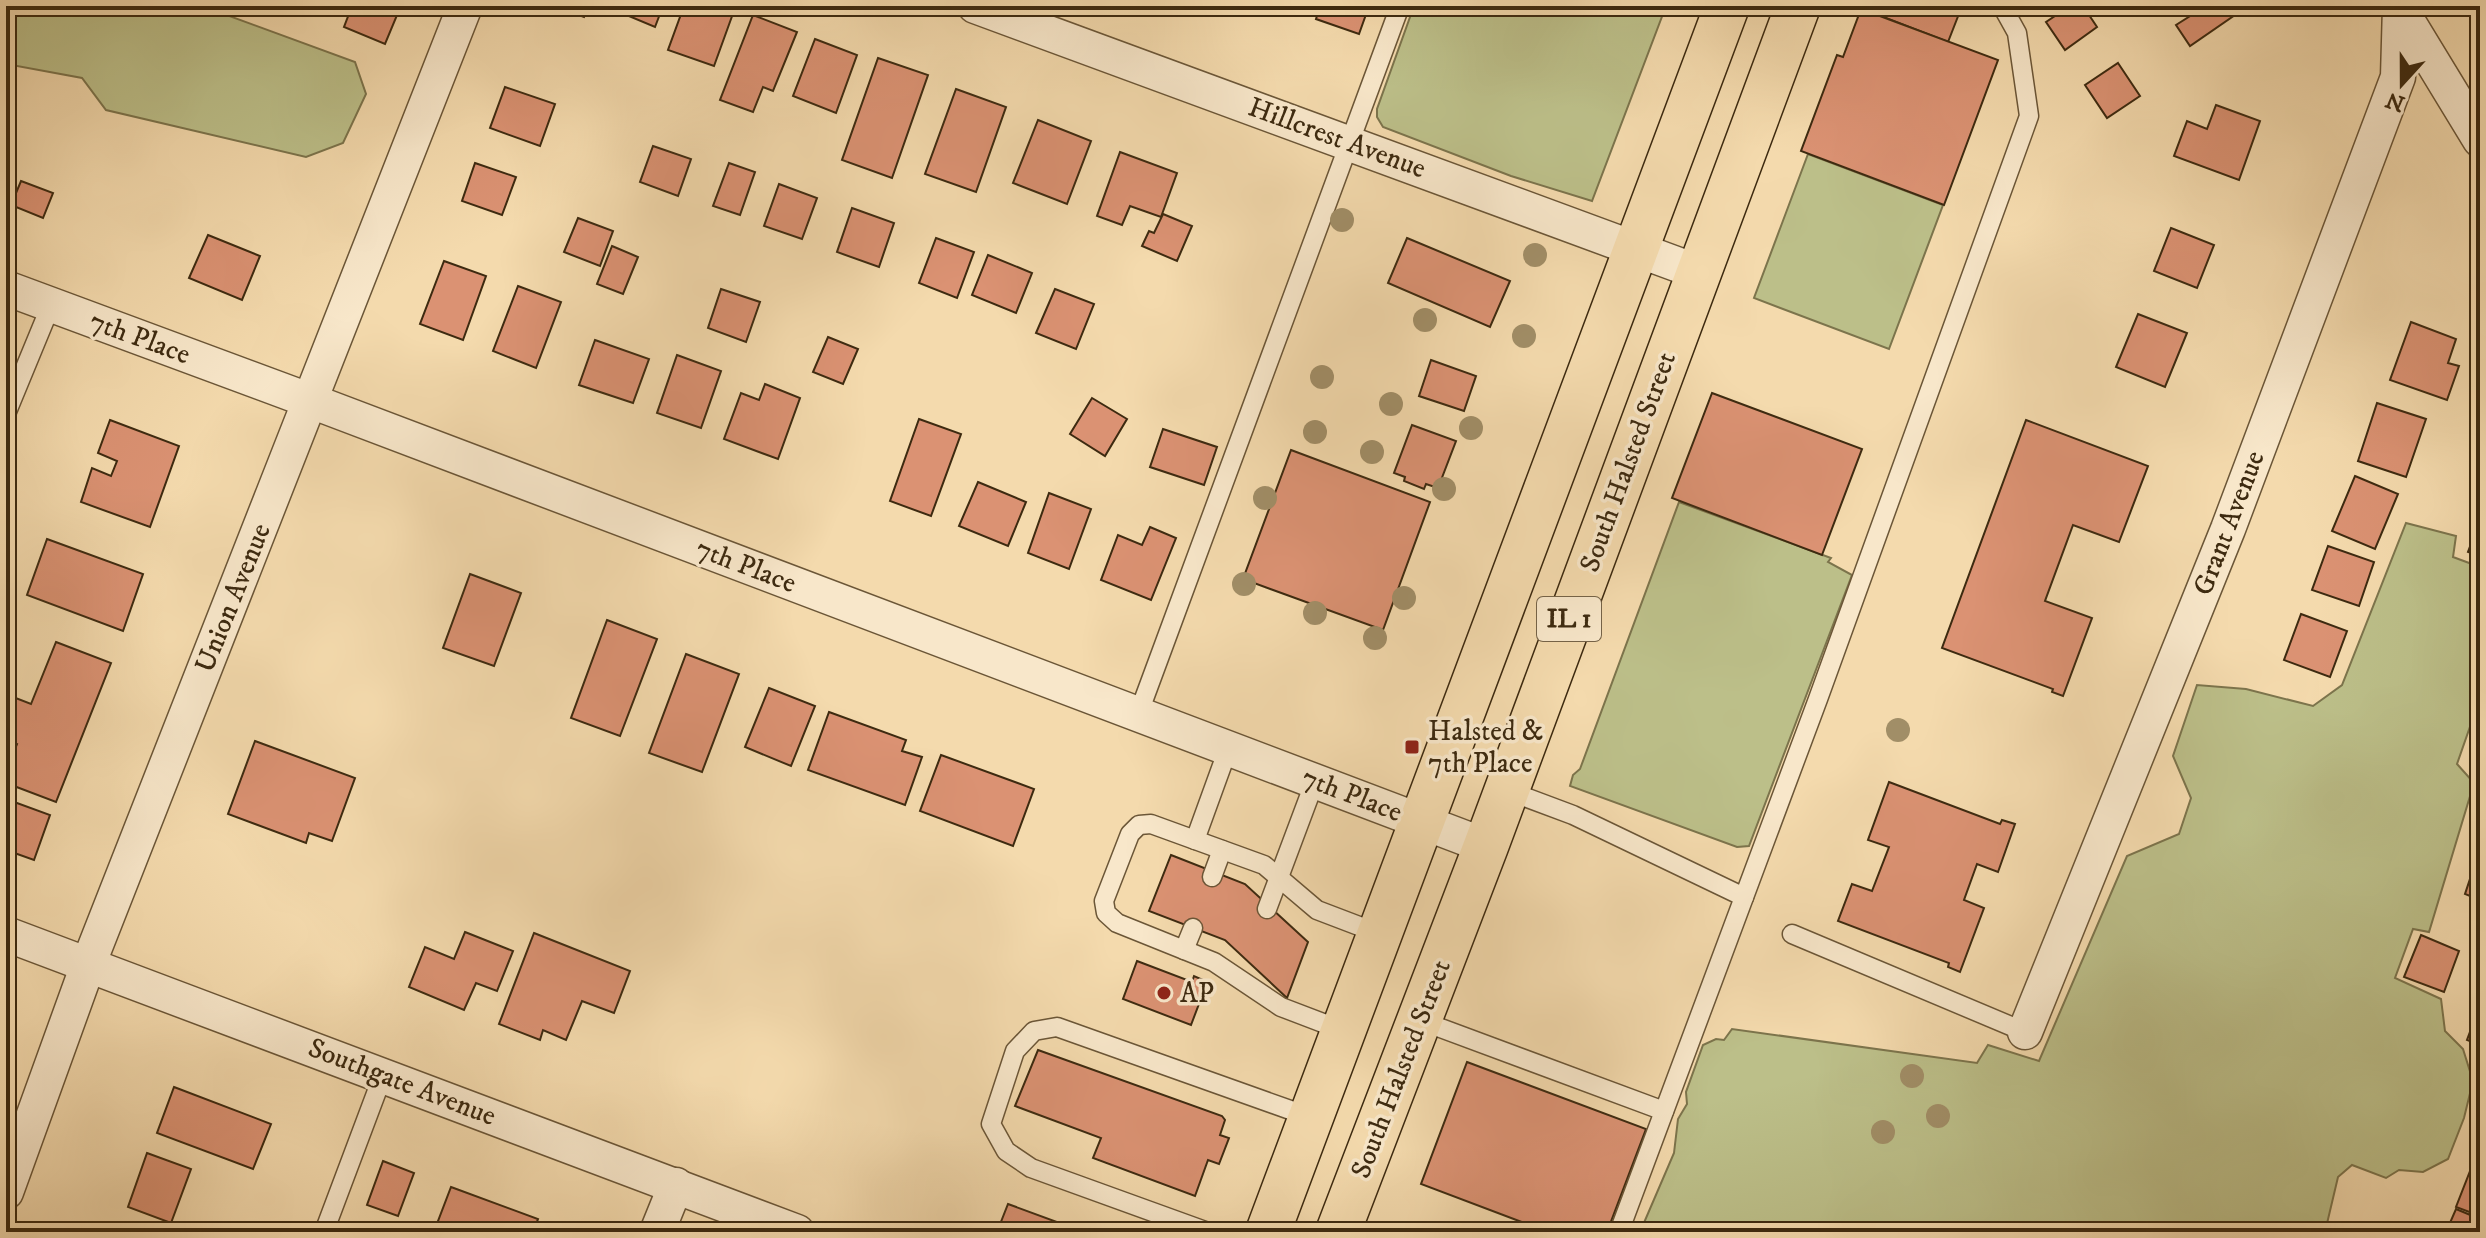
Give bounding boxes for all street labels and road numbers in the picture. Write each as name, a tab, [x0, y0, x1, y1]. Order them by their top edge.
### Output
street label: Hillcrest Avenue	[1243, 90, 1431, 186]
street label: 7th Place	[85, 304, 195, 372]
street label: South Halsted Street	[1572, 347, 1684, 577]
street label: Grant Avenue	[2185, 446, 2273, 600]
street label: Union Avenue	[187, 518, 279, 678]
street label: 7th Place	[691, 531, 801, 601]
road number: IL 1	[1537, 597, 1601, 641]
street label: 7th Place	[1297, 760, 1407, 830]
street label: South Halsted Street	[1343, 955, 1459, 1183]
street label: Southgate Avenue	[303, 1030, 501, 1134]

